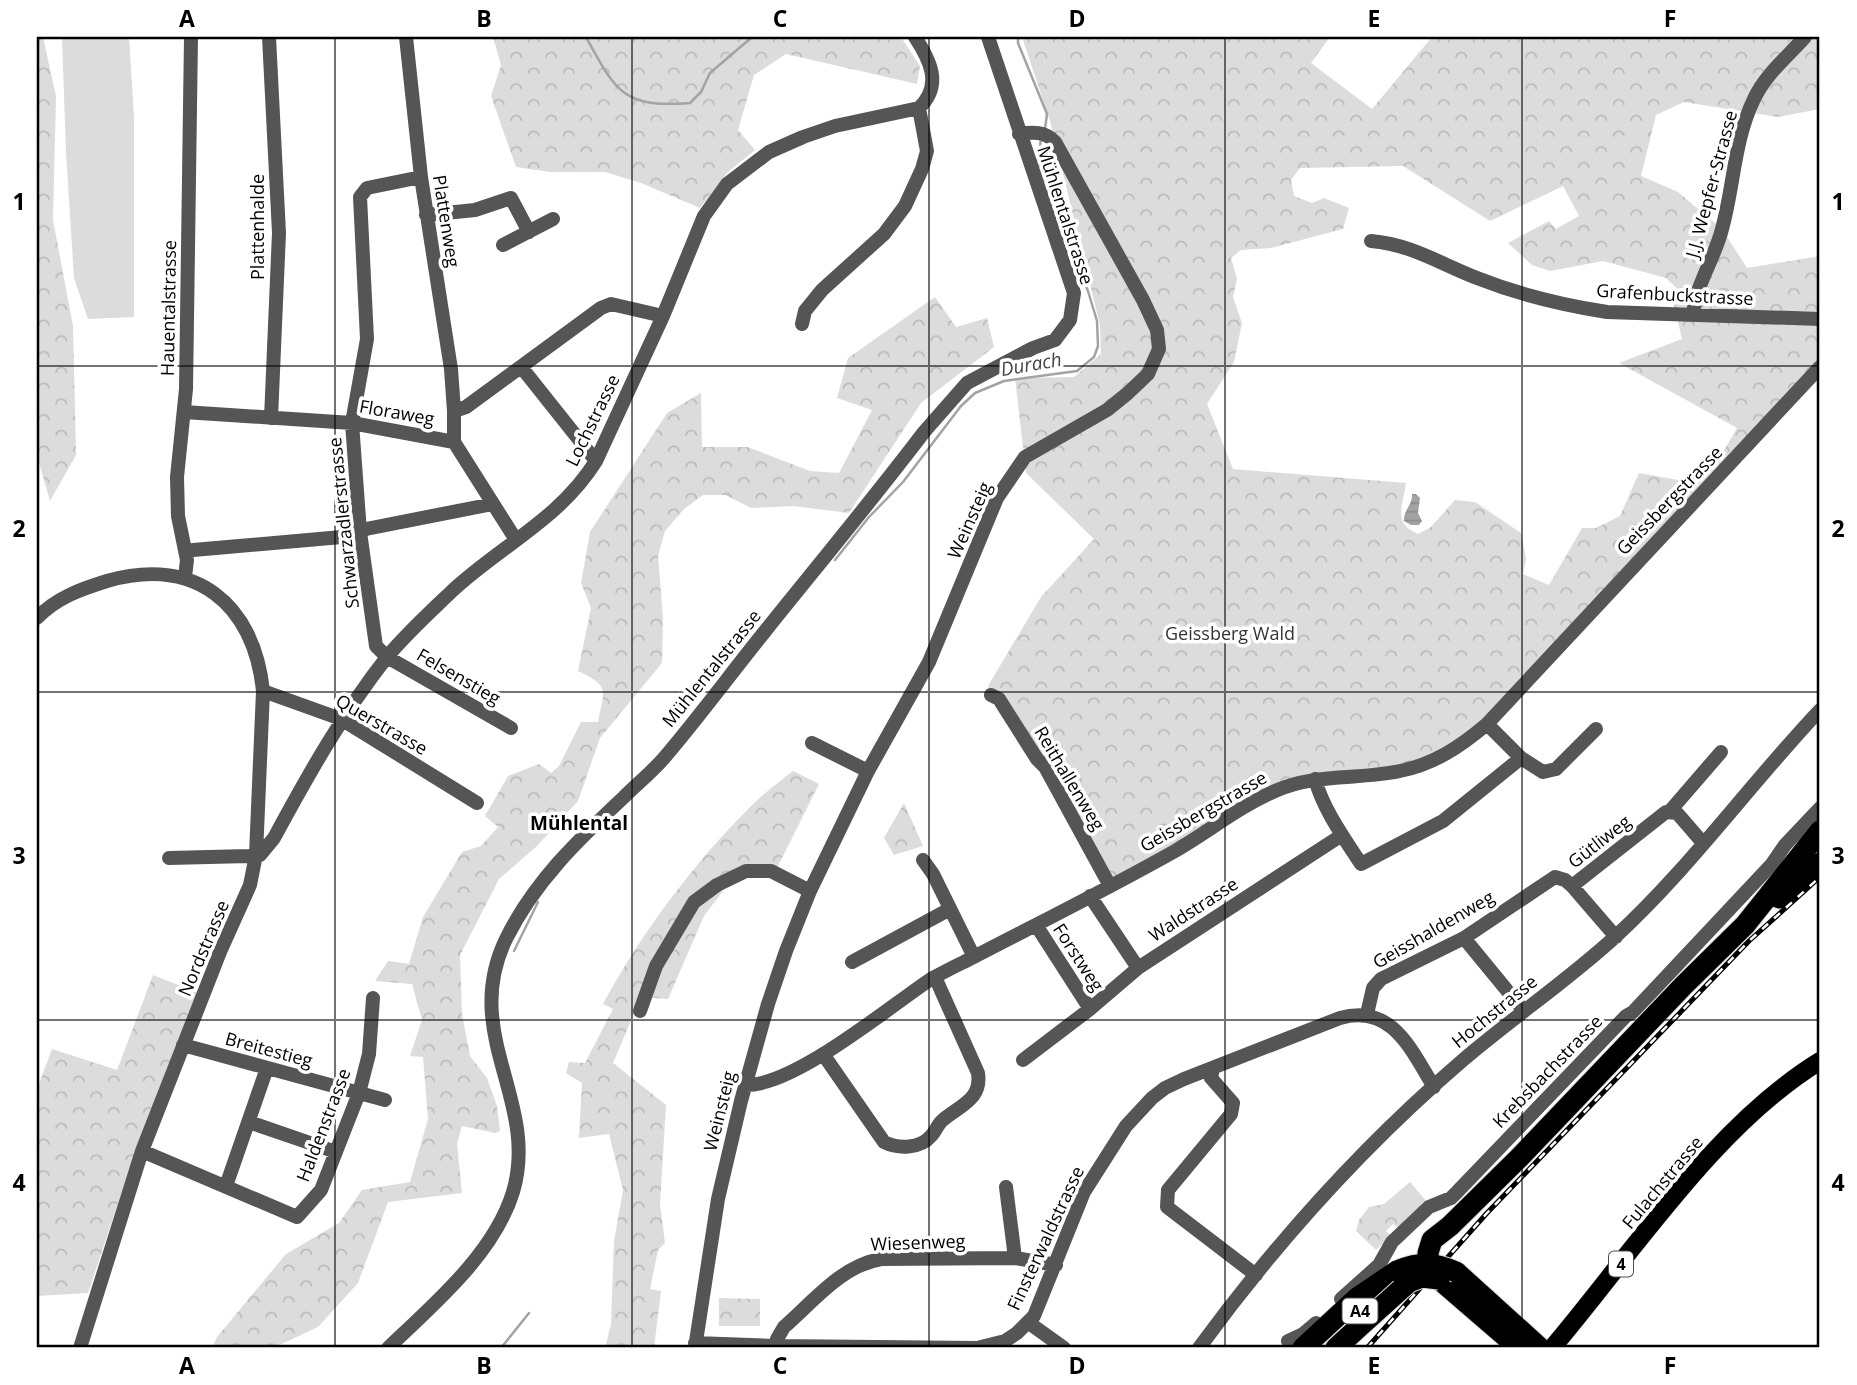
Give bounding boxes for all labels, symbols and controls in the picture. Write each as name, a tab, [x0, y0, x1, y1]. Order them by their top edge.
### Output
text: A	[179, 2, 195, 34]
text: B	[476, 2, 492, 34]
text: C	[773, 2, 787, 34]
text: D	[1068, 2, 1086, 34]
text: E	[1368, 2, 1380, 34]
text: F	[1664, 2, 1676, 34]
street label: J.J. Wepfer-Strasse	[1679, 108, 1742, 262]
street label: Mühlentalstrasse	[1032, 143, 1100, 287]
street label: Plattenweg	[428, 173, 466, 269]
street label: Plattenhalde	[245, 174, 269, 280]
text: 1	[12, 185, 26, 217]
text: 1	[1831, 185, 1845, 217]
street label: Hauentalstrasse	[155, 240, 181, 376]
street label: Grafenbuckstrasse	[1596, 278, 1754, 310]
water label: Durach	[998, 346, 1064, 382]
street label: Lochstrasse	[559, 370, 625, 470]
street label: Floraweg	[358, 394, 437, 430]
street label: Schwarzadlerstrasse	[322, 436, 364, 610]
street label: Geissbergstrasse	[1611, 440, 1727, 560]
street label: Weinsteig	[941, 478, 997, 562]
text: 2	[12, 512, 26, 544]
text: 2	[1831, 512, 1845, 544]
street label: Mühlentalstrasse	[656, 604, 766, 732]
park label: Geissberg Wald	[1165, 621, 1295, 645]
street label: Felsenstieg	[413, 642, 505, 710]
street label: Querstrasse	[332, 688, 432, 760]
street label: Reithallenweg	[1030, 722, 1111, 835]
street label: Geissbergstrasse	[1135, 765, 1271, 857]
street label: Gütliweg	[1563, 809, 1636, 873]
district label: Mühlental	[530, 810, 628, 836]
text: 3	[12, 839, 26, 871]
text: 3	[1831, 839, 1845, 871]
street label: Waldstrasse	[1144, 871, 1242, 947]
street label: Geisshaldenweg	[1368, 884, 1498, 974]
street label: Nordstrasse	[172, 896, 234, 1000]
street label: Forstweg	[1048, 918, 1110, 996]
street label: Hochstrasse	[1446, 969, 1542, 1053]
street label: Krebsbachstrasse	[1487, 1009, 1607, 1133]
street label: Breitestieg	[223, 1026, 316, 1072]
street label: Haldenstrasse	[290, 1065, 356, 1185]
street label: Weinsteig	[697, 1068, 741, 1154]
street label: Fulachstrasse	[1616, 1131, 1708, 1233]
street label: Finsterwaldstrasse	[1001, 1162, 1089, 1314]
text: 4	[12, 1166, 26, 1198]
text: 4	[1831, 1166, 1845, 1198]
street label: Wiesenweg	[870, 1228, 966, 1256]
road number: 4	[1609, 1252, 1633, 1276]
road number: A4	[1342, 1298, 1378, 1324]
text: A	[179, 1349, 195, 1381]
text: B	[476, 1349, 492, 1381]
text: C	[773, 1349, 787, 1381]
text: D	[1068, 1349, 1086, 1381]
text: E	[1368, 1349, 1380, 1381]
text: F	[1664, 1349, 1676, 1381]

